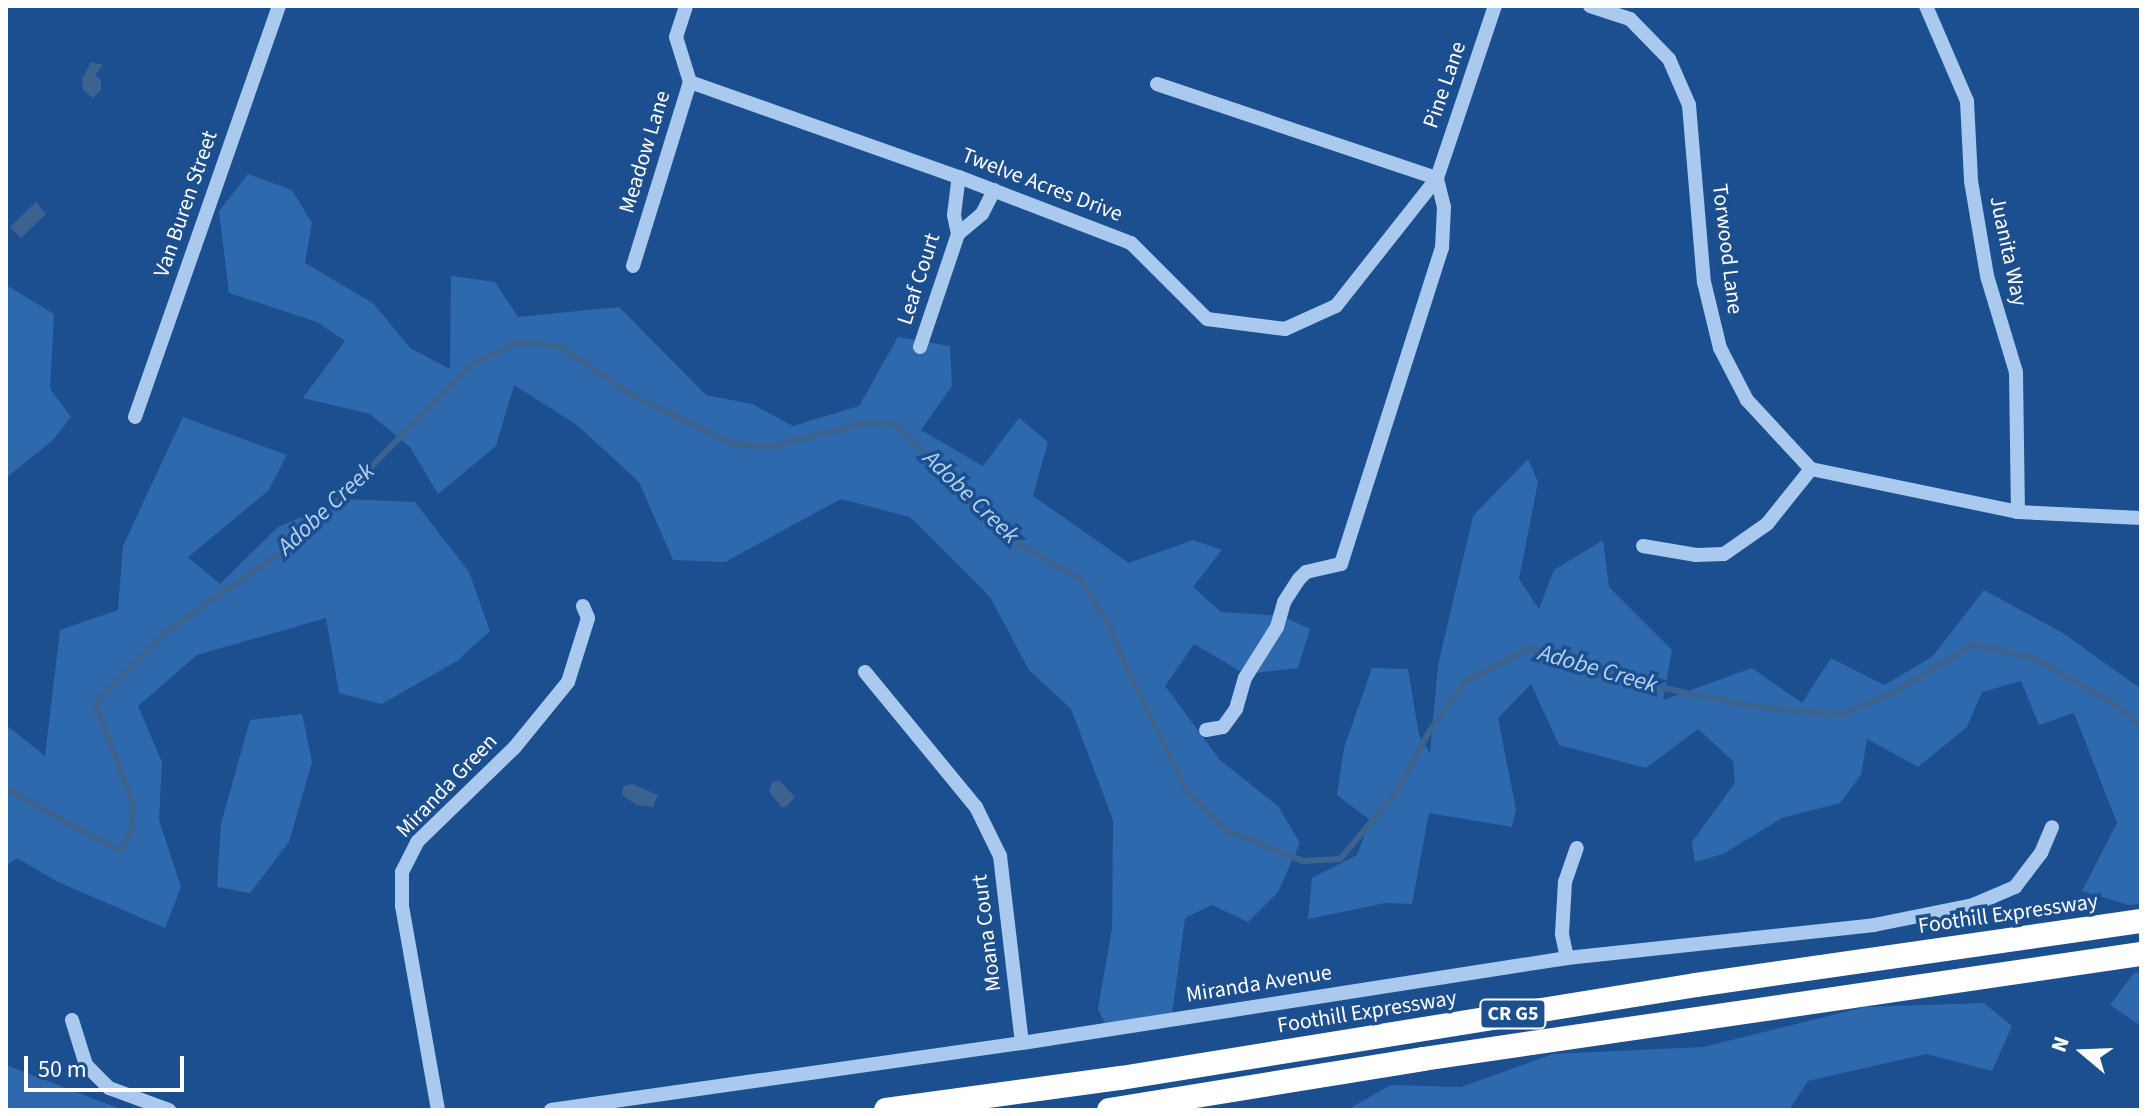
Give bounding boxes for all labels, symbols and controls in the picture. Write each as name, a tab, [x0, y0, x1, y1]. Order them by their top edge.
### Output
street label: Pine Lane	[1418, 38, 1472, 132]
street label: Meadow Lane	[614, 88, 676, 216]
street label: Van Buren Street	[149, 127, 223, 281]
street label: Twelve Acres Drive	[958, 142, 1126, 228]
street label: Torwood Lane	[1706, 182, 1748, 316]
street label: Juanita Way	[1983, 194, 2033, 308]
street label: Leaf Court	[892, 230, 946, 328]
water label: Adobe Creek	[917, 444, 1025, 550]
water label: Adobe Creek	[271, 457, 381, 561]
water label: Adobe Creek	[1535, 638, 1661, 700]
street label: Miranda Green	[391, 729, 503, 843]
street label: Moana Court	[967, 873, 1007, 993]
street label: Foothill Expressway	[1916, 888, 2100, 940]
street label: Miranda Avenue	[1184, 959, 1334, 1009]
street label: Foothill Expressway	[1275, 985, 1459, 1039]
road number: CR G5	[1479, 998, 1547, 1030]
north arrow	[2043, 1012, 2123, 1092]
text: N	[2043, 1032, 2078, 1056]
scale bar	[28, 1040, 188, 1090]
text: 50 m	[38, 1052, 87, 1087]

